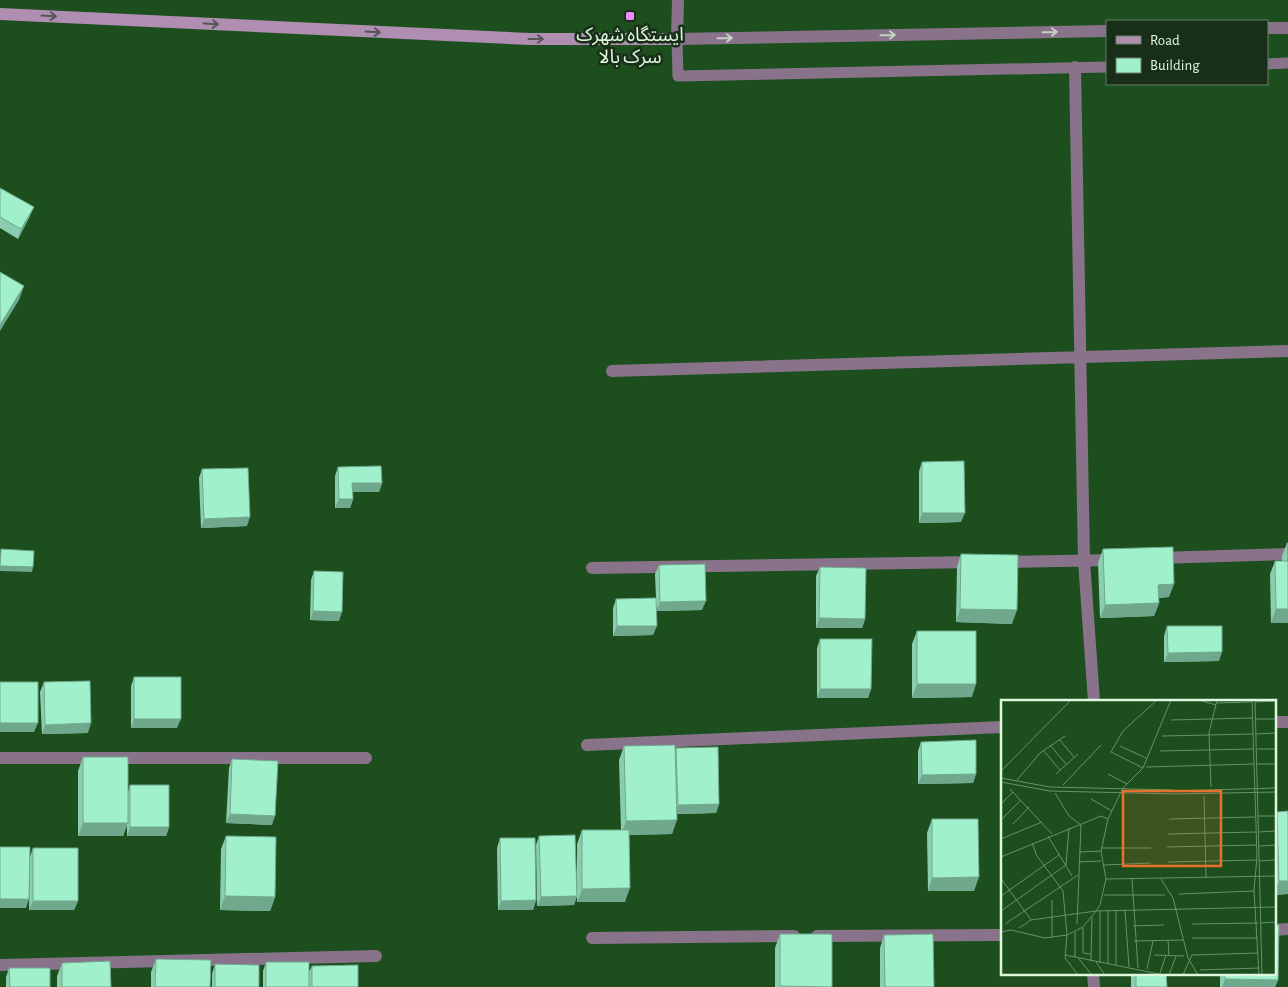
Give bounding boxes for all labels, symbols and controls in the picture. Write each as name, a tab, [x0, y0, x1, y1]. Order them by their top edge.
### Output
marker: ایستگاه شهرک سرک بالا	[624, 10, 636, 22]
one-way arrow	[40, 11, 56, 21]
one-way arrow	[203, 19, 219, 28]
legend	[1106, 20, 1268, 85]
place label: ایستگاه شهرک سرک بالا	[576, 25, 684, 68]
one-way arrow	[365, 27, 381, 36]
one-way arrow	[1042, 27, 1058, 37]
one-way arrow	[880, 30, 896, 40]
one-way arrow	[717, 33, 733, 43]
text: Road	[1150, 33, 1180, 48]
one-way arrow	[527, 34, 543, 44]
text: Building	[1150, 58, 1200, 73]
inset map	[1001, 700, 1276, 974]

